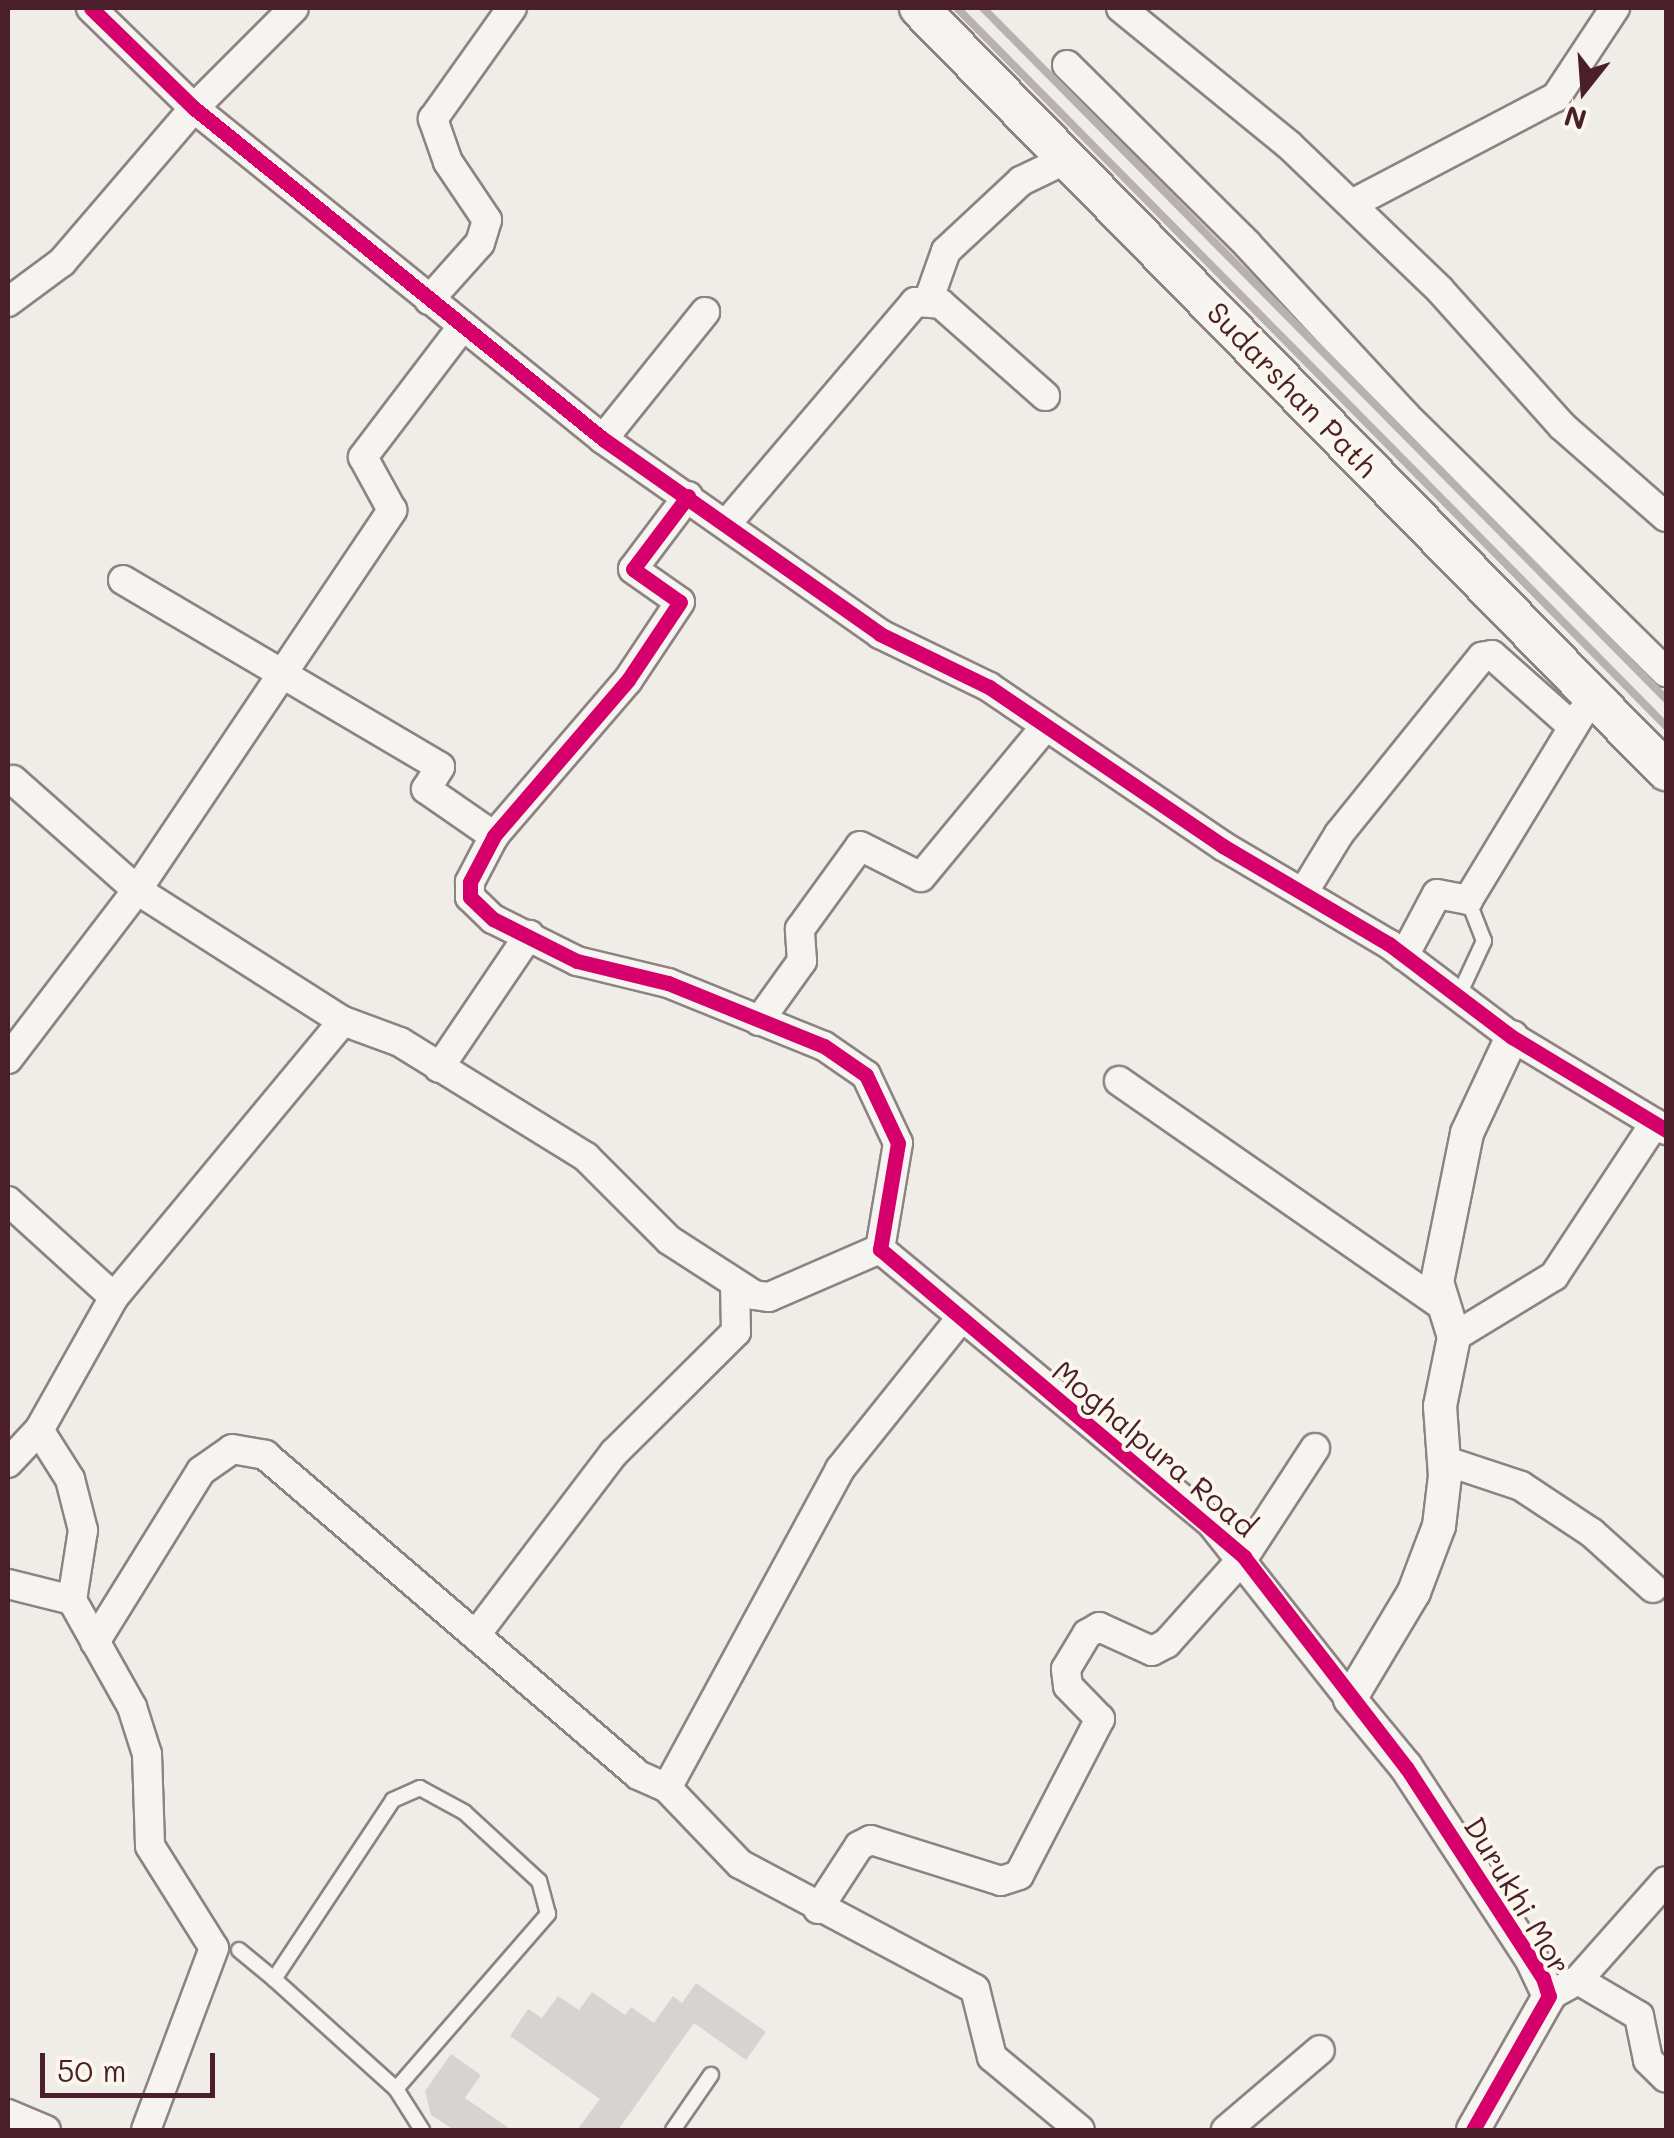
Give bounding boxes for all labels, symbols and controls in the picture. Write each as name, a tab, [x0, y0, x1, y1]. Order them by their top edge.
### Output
north arrow	[1534, 40, 1634, 140]
text: N	[1560, 98, 1591, 139]
street label: Sudarshan Path	[1200, 294, 1386, 484]
street label: Moghalpura Road	[1046, 1352, 1264, 1544]
street label: Durukhi Mor	[1457, 1810, 1579, 1980]
scale bar	[45, 2033, 220, 2095]
text: 50 m	[57, 2050, 127, 2090]

